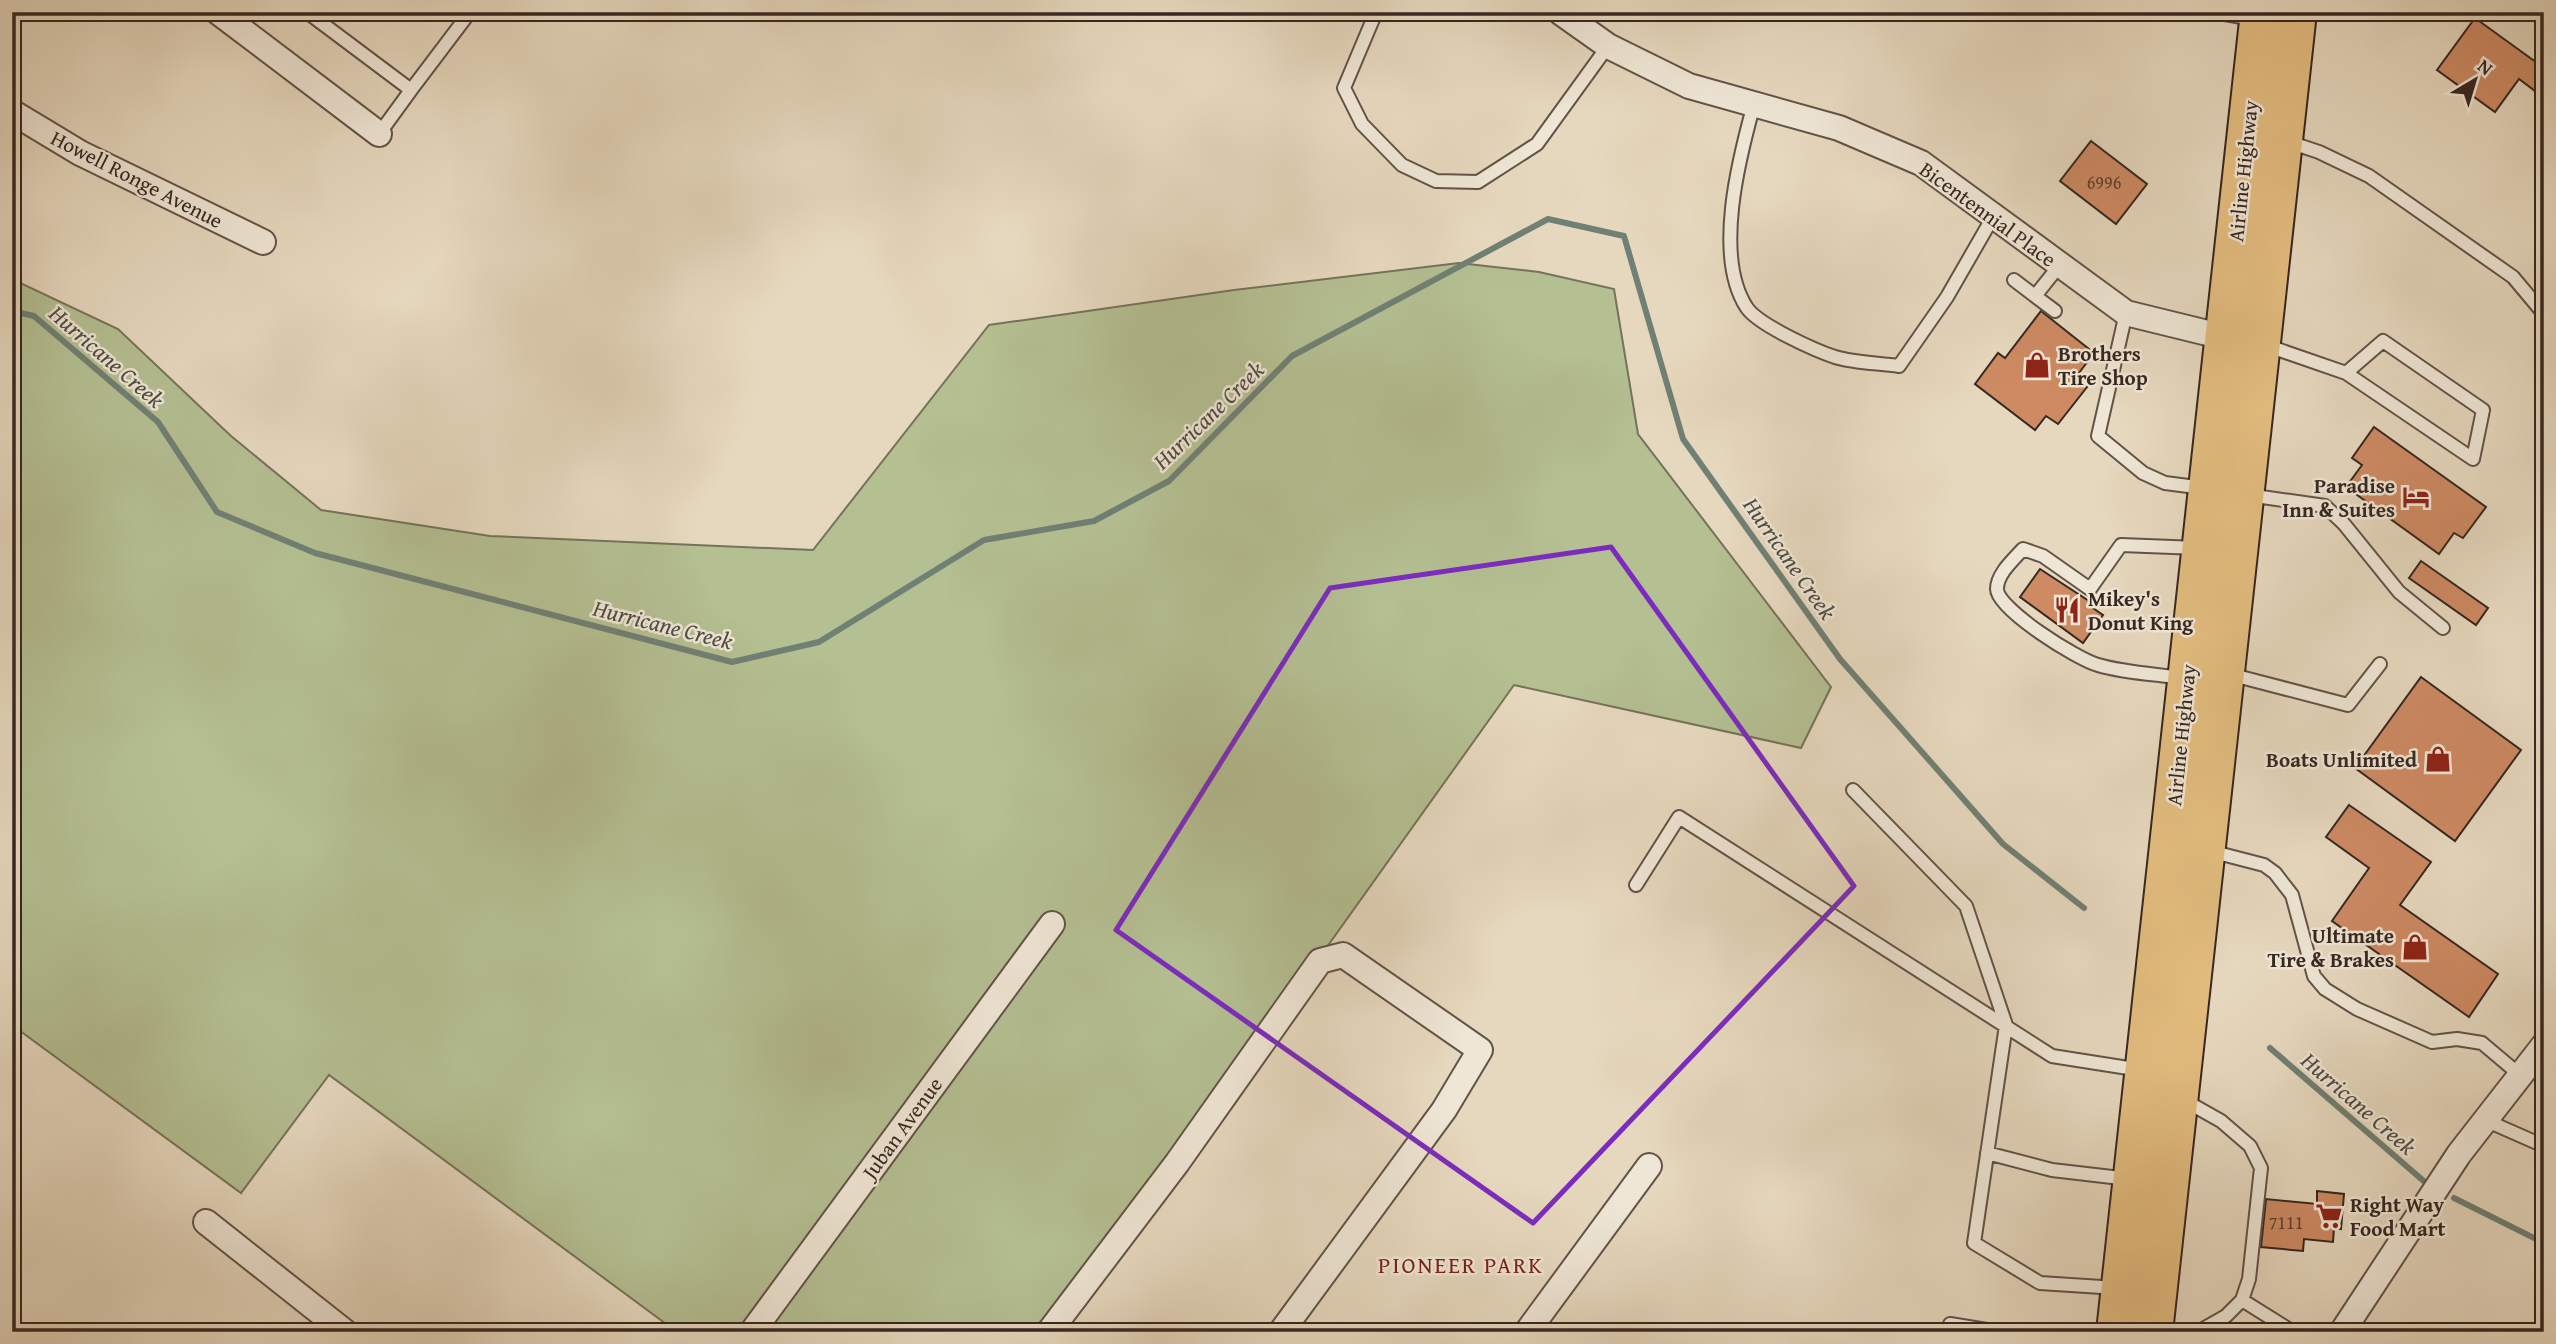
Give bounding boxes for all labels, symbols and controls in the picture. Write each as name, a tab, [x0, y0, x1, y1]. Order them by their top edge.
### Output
north arrow	[2440, 46, 2510, 116]
text: N	[2472, 52, 2499, 82]
street label: Airline Highway	[2220, 98, 2266, 243]
street label: Howell Ronge Avenue	[46, 122, 228, 236]
street label: Bicentennial Place	[1913, 154, 2063, 274]
house number: 6996	[2087, 169, 2121, 196]
water label: Hurricane Creek	[42, 296, 172, 416]
place label: Brothers Tire Shop	[2058, 338, 2148, 393]
shop icon: Brothers Tire Shop	[2022, 350, 2052, 380]
water label: Hurricane Creek	[1145, 353, 1271, 477]
place label: Paradise Inn & Suites	[2282, 470, 2395, 525]
hotel icon: Paradise Inn & Suites	[2401, 482, 2431, 512]
water label: Hurricane Creek	[1735, 489, 1845, 626]
place label: Mikey's Donut King	[2088, 583, 2194, 638]
water label: Hurricane Creek	[589, 590, 737, 657]
restaurant icon: Mikey's Donut King	[2052, 595, 2082, 625]
street label: Airline Highway	[2158, 662, 2204, 807]
place label: Boats Unlimited	[2266, 744, 2417, 775]
shop icon: Boats Unlimited	[2423, 744, 2453, 774]
place label: Ultimate Tire & Brakes	[2267, 920, 2394, 975]
shop icon: Ultimate Tire & Brakes	[2400, 932, 2430, 962]
water label: Hurricane Creek	[2294, 1043, 2424, 1163]
street label: Juban Avenue	[853, 1070, 950, 1188]
place label: Right Way Food Mart	[2350, 1189, 2446, 1244]
supermarket icon: Right Way Food Mart	[2314, 1201, 2344, 1231]
house number: 7111	[2269, 1209, 2303, 1236]
district label: PIONEER PARK	[1378, 1248, 1544, 1281]

